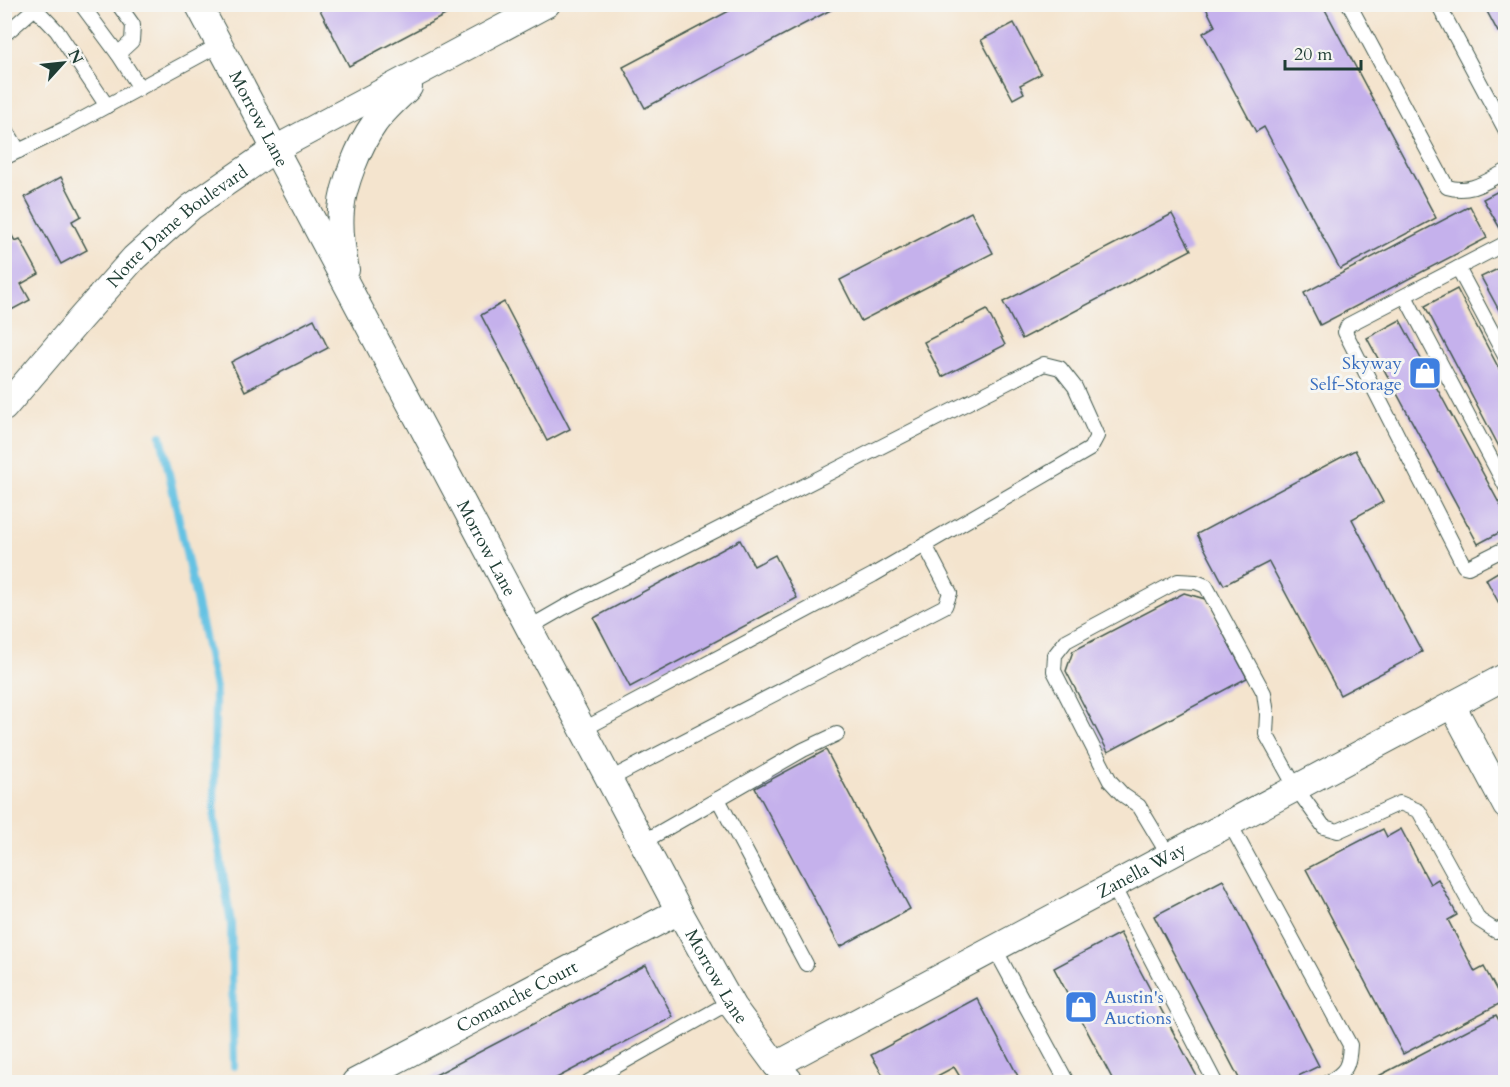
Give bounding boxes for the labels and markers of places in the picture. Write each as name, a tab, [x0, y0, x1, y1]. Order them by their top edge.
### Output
place label: Skyway Self-Storage	[1310, 351, 1402, 397]
shop icon: Skyway Self-Storage	[1407, 355, 1443, 391]
place label: Austin's Auctions	[1104, 985, 1172, 1031]
shop icon: Austin's Auctions	[1063, 989, 1099, 1025]

